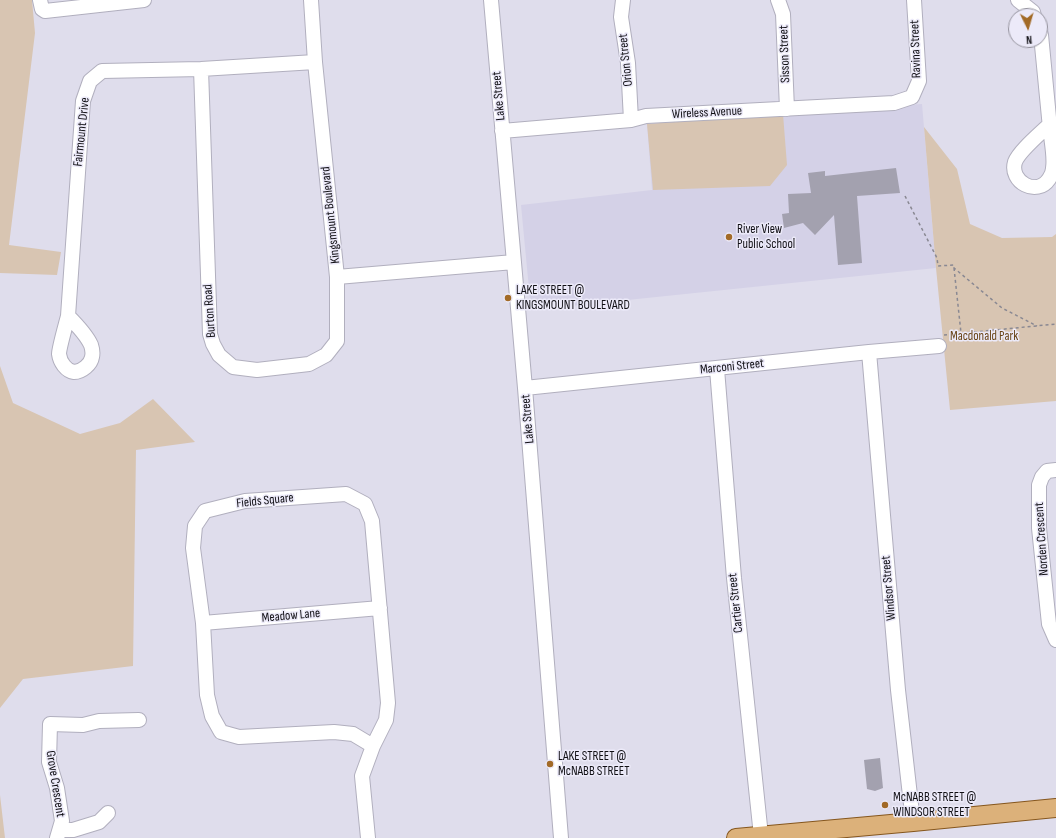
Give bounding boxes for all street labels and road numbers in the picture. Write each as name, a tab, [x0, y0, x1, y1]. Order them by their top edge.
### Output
street label: Ravina Street	[907, 20, 925, 78]
street label: Sisson Street	[776, 25, 794, 83]
street label: Orion Street	[615, 33, 637, 87]
street label: Lake Street	[489, 71, 509, 121]
street label: Fairmount Drive	[71, 97, 93, 167]
street label: Wireless Avenue	[671, 103, 743, 123]
street label: Kingsmount Boulevard	[318, 166, 344, 264]
street label: Burton Road	[200, 284, 220, 338]
street label: Marconi Street	[699, 356, 765, 378]
street label: Lake Street	[518, 394, 538, 444]
street label: Fields Square	[236, 490, 294, 512]
street label: Norden Crescent	[1032, 502, 1052, 576]
street label: Windsor Street	[878, 555, 900, 621]
street label: Cartier Street	[725, 572, 747, 634]
street label: Meadow Lane	[261, 606, 321, 626]
street label: Grove Crescent	[42, 750, 68, 818]

